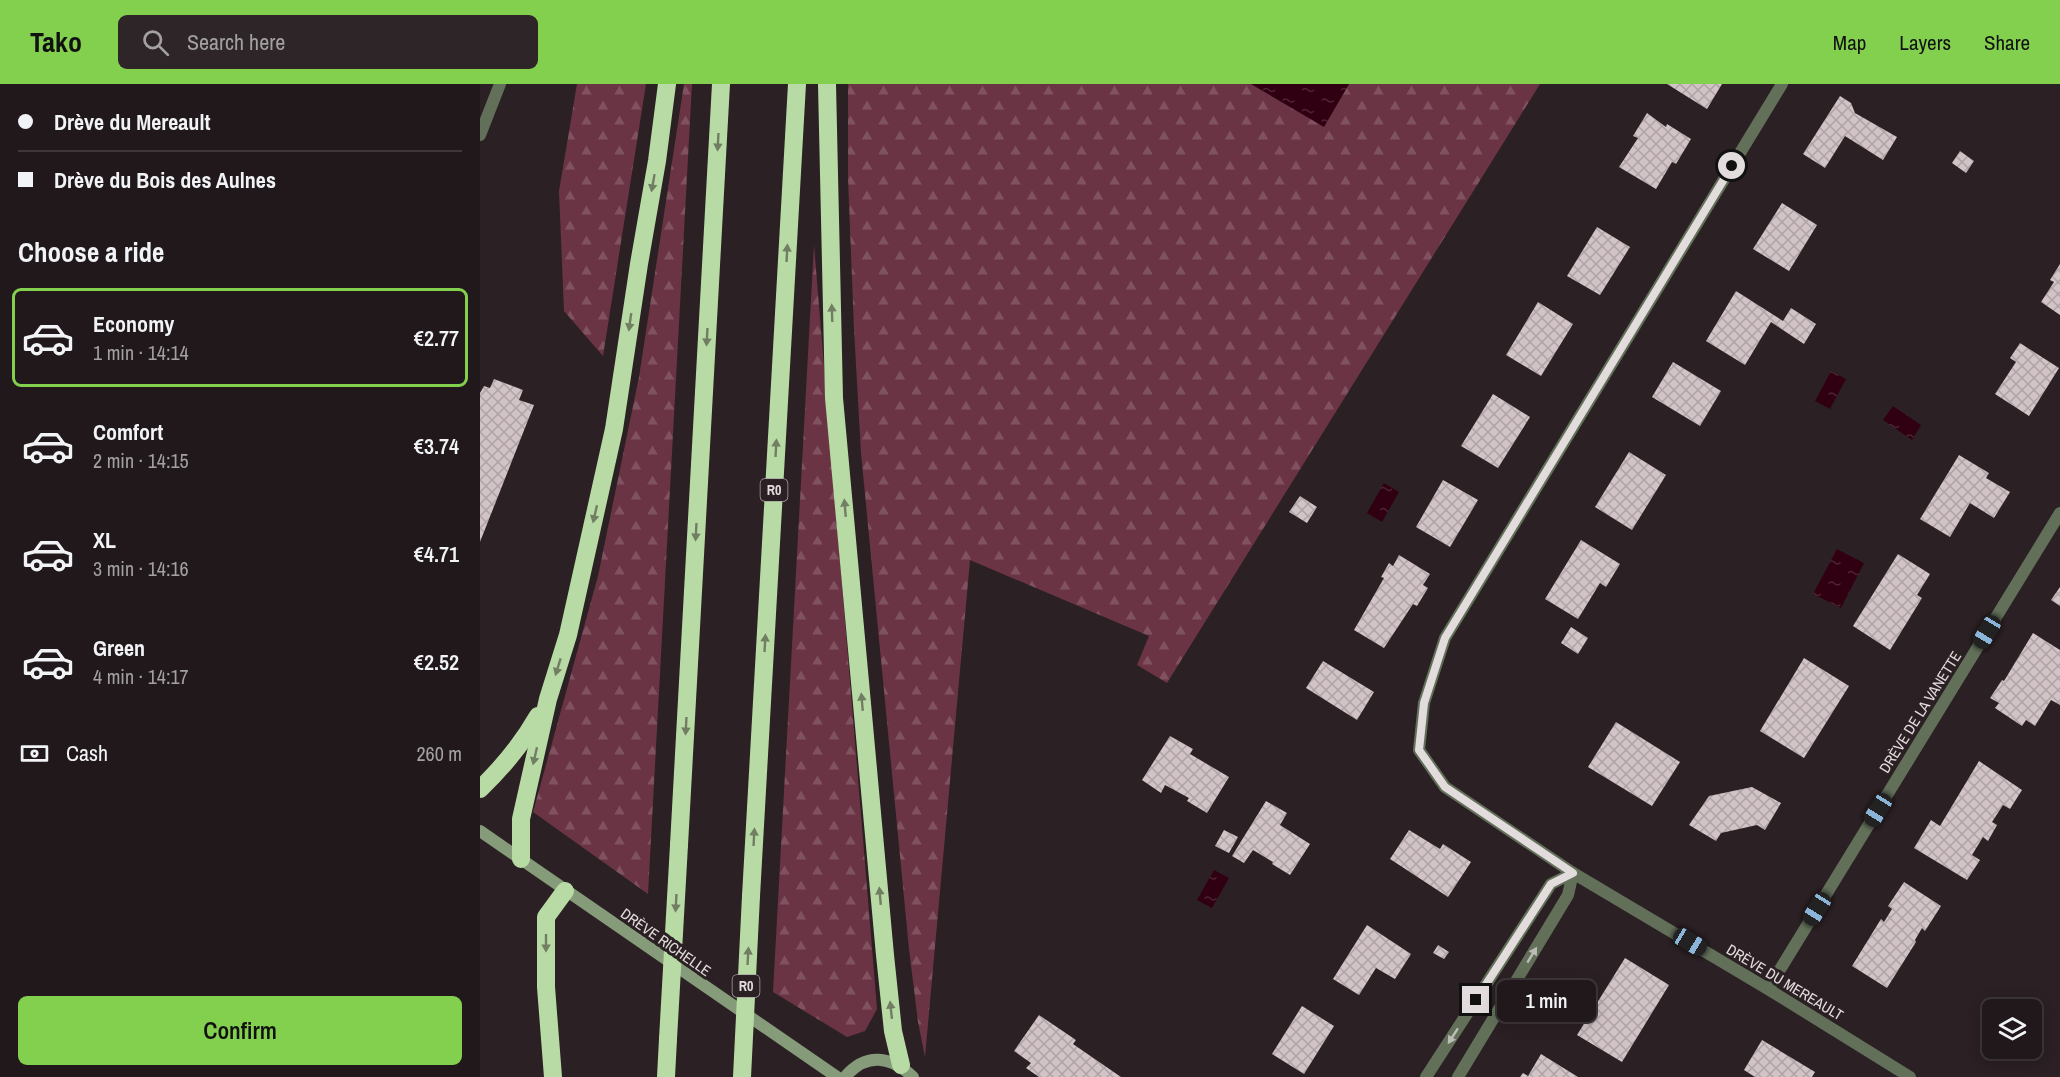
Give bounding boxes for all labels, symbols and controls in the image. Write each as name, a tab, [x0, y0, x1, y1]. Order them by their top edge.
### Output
search box	[118, 15, 538, 69]
text: Tako	[30, 23, 82, 61]
icon: search	[139, 26, 172, 59]
text: Search here	[187, 27, 285, 57]
text: Map	[1833, 28, 1866, 57]
text: Layers	[1899, 28, 1951, 57]
text: Share	[1984, 28, 2030, 57]
text: Drève du Mereault	[54, 107, 210, 137]
one-way arrow	[714, 133, 723, 152]
route start	[1718, 152, 1745, 179]
text: Drève du Bois des Aulnes	[54, 165, 276, 195]
one-way arrow	[648, 174, 657, 193]
text: Choose a ride	[18, 234, 164, 270]
one-way arrow	[783, 244, 792, 263]
one-way arrow	[827, 304, 837, 323]
text: Economy	[93, 309, 174, 339]
icon: car	[21, 311, 75, 365]
one-way arrow	[626, 313, 635, 332]
text: €2.77	[414, 323, 459, 353]
one-way arrow	[703, 328, 712, 347]
text: 1 min · 14:14	[93, 339, 189, 366]
text: Comfort	[93, 417, 163, 447]
icon: car	[21, 419, 75, 473]
text: €3.74	[414, 431, 459, 461]
one-way arrow	[772, 438, 781, 457]
text: 2 min · 14:15	[93, 447, 189, 474]
road number: R0	[760, 479, 788, 501]
one-way arrow	[840, 498, 849, 517]
one-way arrow	[590, 505, 600, 523]
one-way arrow	[692, 522, 701, 541]
text: XL	[93, 525, 116, 555]
icon: car	[21, 527, 75, 581]
text: €4.71	[414, 539, 459, 569]
text: 3 min · 14:16	[93, 555, 189, 582]
car	[1970, 612, 2004, 652]
text: Green	[93, 633, 145, 663]
one-way arrow	[761, 633, 770, 652]
icon: car	[21, 635, 75, 689]
text: €2.52	[414, 647, 459, 677]
street label: DRÈVE DE LA VANETTE	[1874, 647, 1966, 777]
one-way arrow	[553, 658, 563, 676]
text: 4 min · 14:17	[93, 663, 189, 690]
one-way arrow	[857, 692, 867, 711]
one-way arrow	[681, 717, 690, 736]
icon: cash	[18, 737, 51, 770]
text: Cash	[66, 738, 108, 768]
text: 260 m	[416, 740, 462, 767]
one-way arrow	[530, 747, 540, 765]
car	[1861, 790, 1895, 830]
one-way arrow	[750, 828, 759, 847]
one-way arrow	[875, 887, 885, 906]
car	[1800, 889, 1834, 929]
one-way arrow	[671, 894, 680, 913]
street label: DRÈVE RICHELLE	[617, 903, 715, 981]
car	[1670, 925, 1710, 959]
one-way arrow	[541, 934, 551, 953]
street label: DRÈVE DU MEREAULT	[1723, 939, 1848, 1026]
one-way arrow	[743, 946, 752, 965]
one-way arrow	[1526, 947, 1537, 963]
road number: R0	[732, 975, 760, 997]
callout: 1 min	[1497, 979, 1596, 1021]
route end	[1462, 986, 1489, 1013]
text: 1 min	[1525, 987, 1568, 1014]
button: Confirm	[18, 996, 462, 1065]
map controls	[1982, 999, 2042, 1059]
button: layers	[1982, 999, 2042, 1059]
one-way arrow	[886, 1001, 896, 1020]
one-way arrow	[1447, 1028, 1458, 1044]

